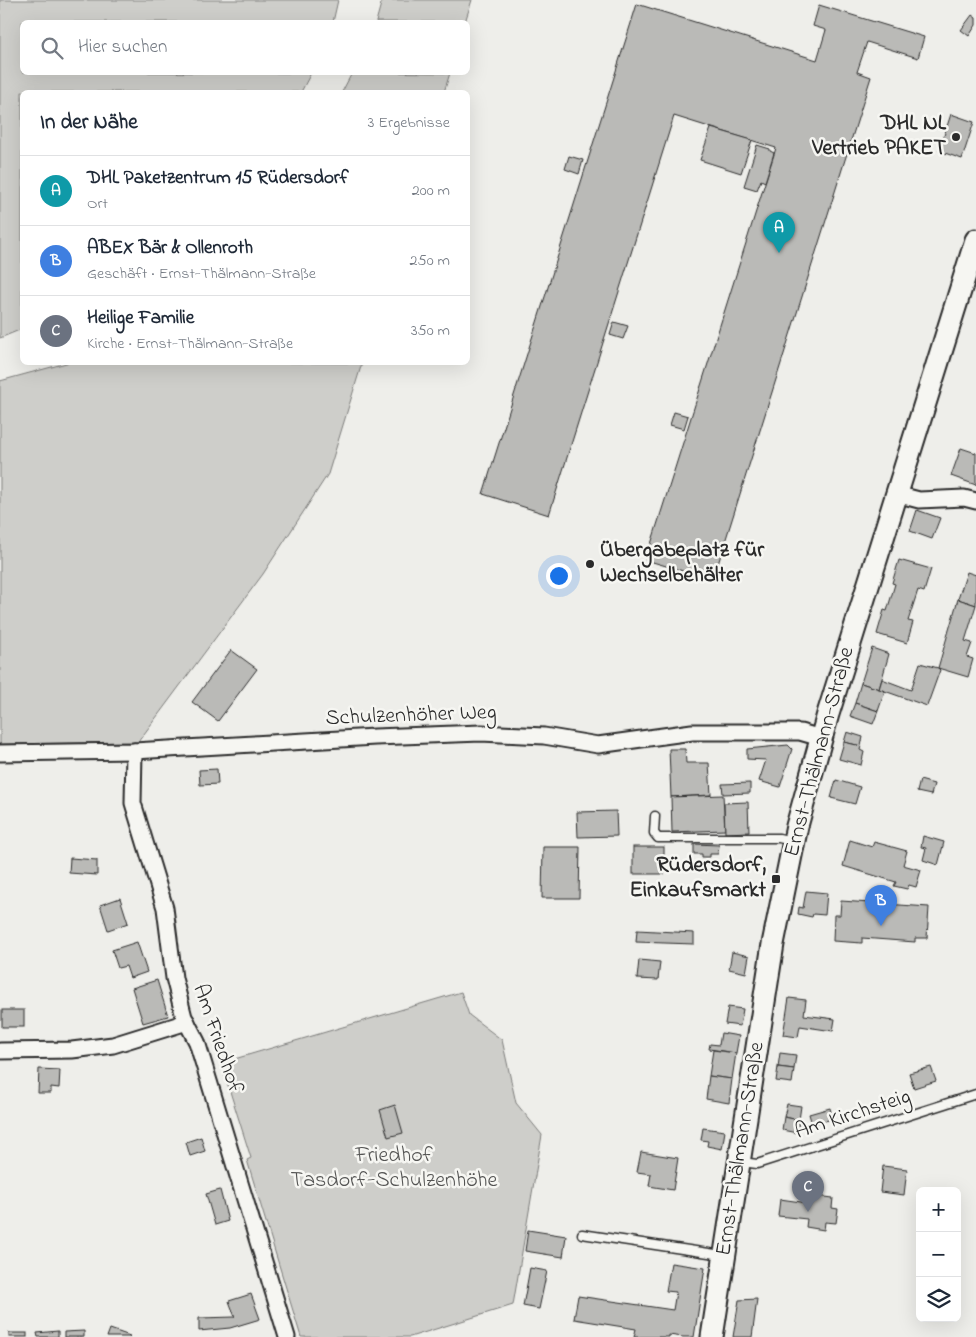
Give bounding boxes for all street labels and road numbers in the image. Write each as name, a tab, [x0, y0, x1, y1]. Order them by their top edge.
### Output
street label: Ernst-Thälmann-Straße	[777, 643, 863, 861]
street label: Schulzenhöher Weg	[325, 697, 497, 736]
street label: Am Friedhof	[183, 980, 251, 1099]
street label: Ernst-Thälmann-Straße	[708, 1040, 774, 1258]
street label: Am Kirchsteig	[791, 1081, 915, 1150]

